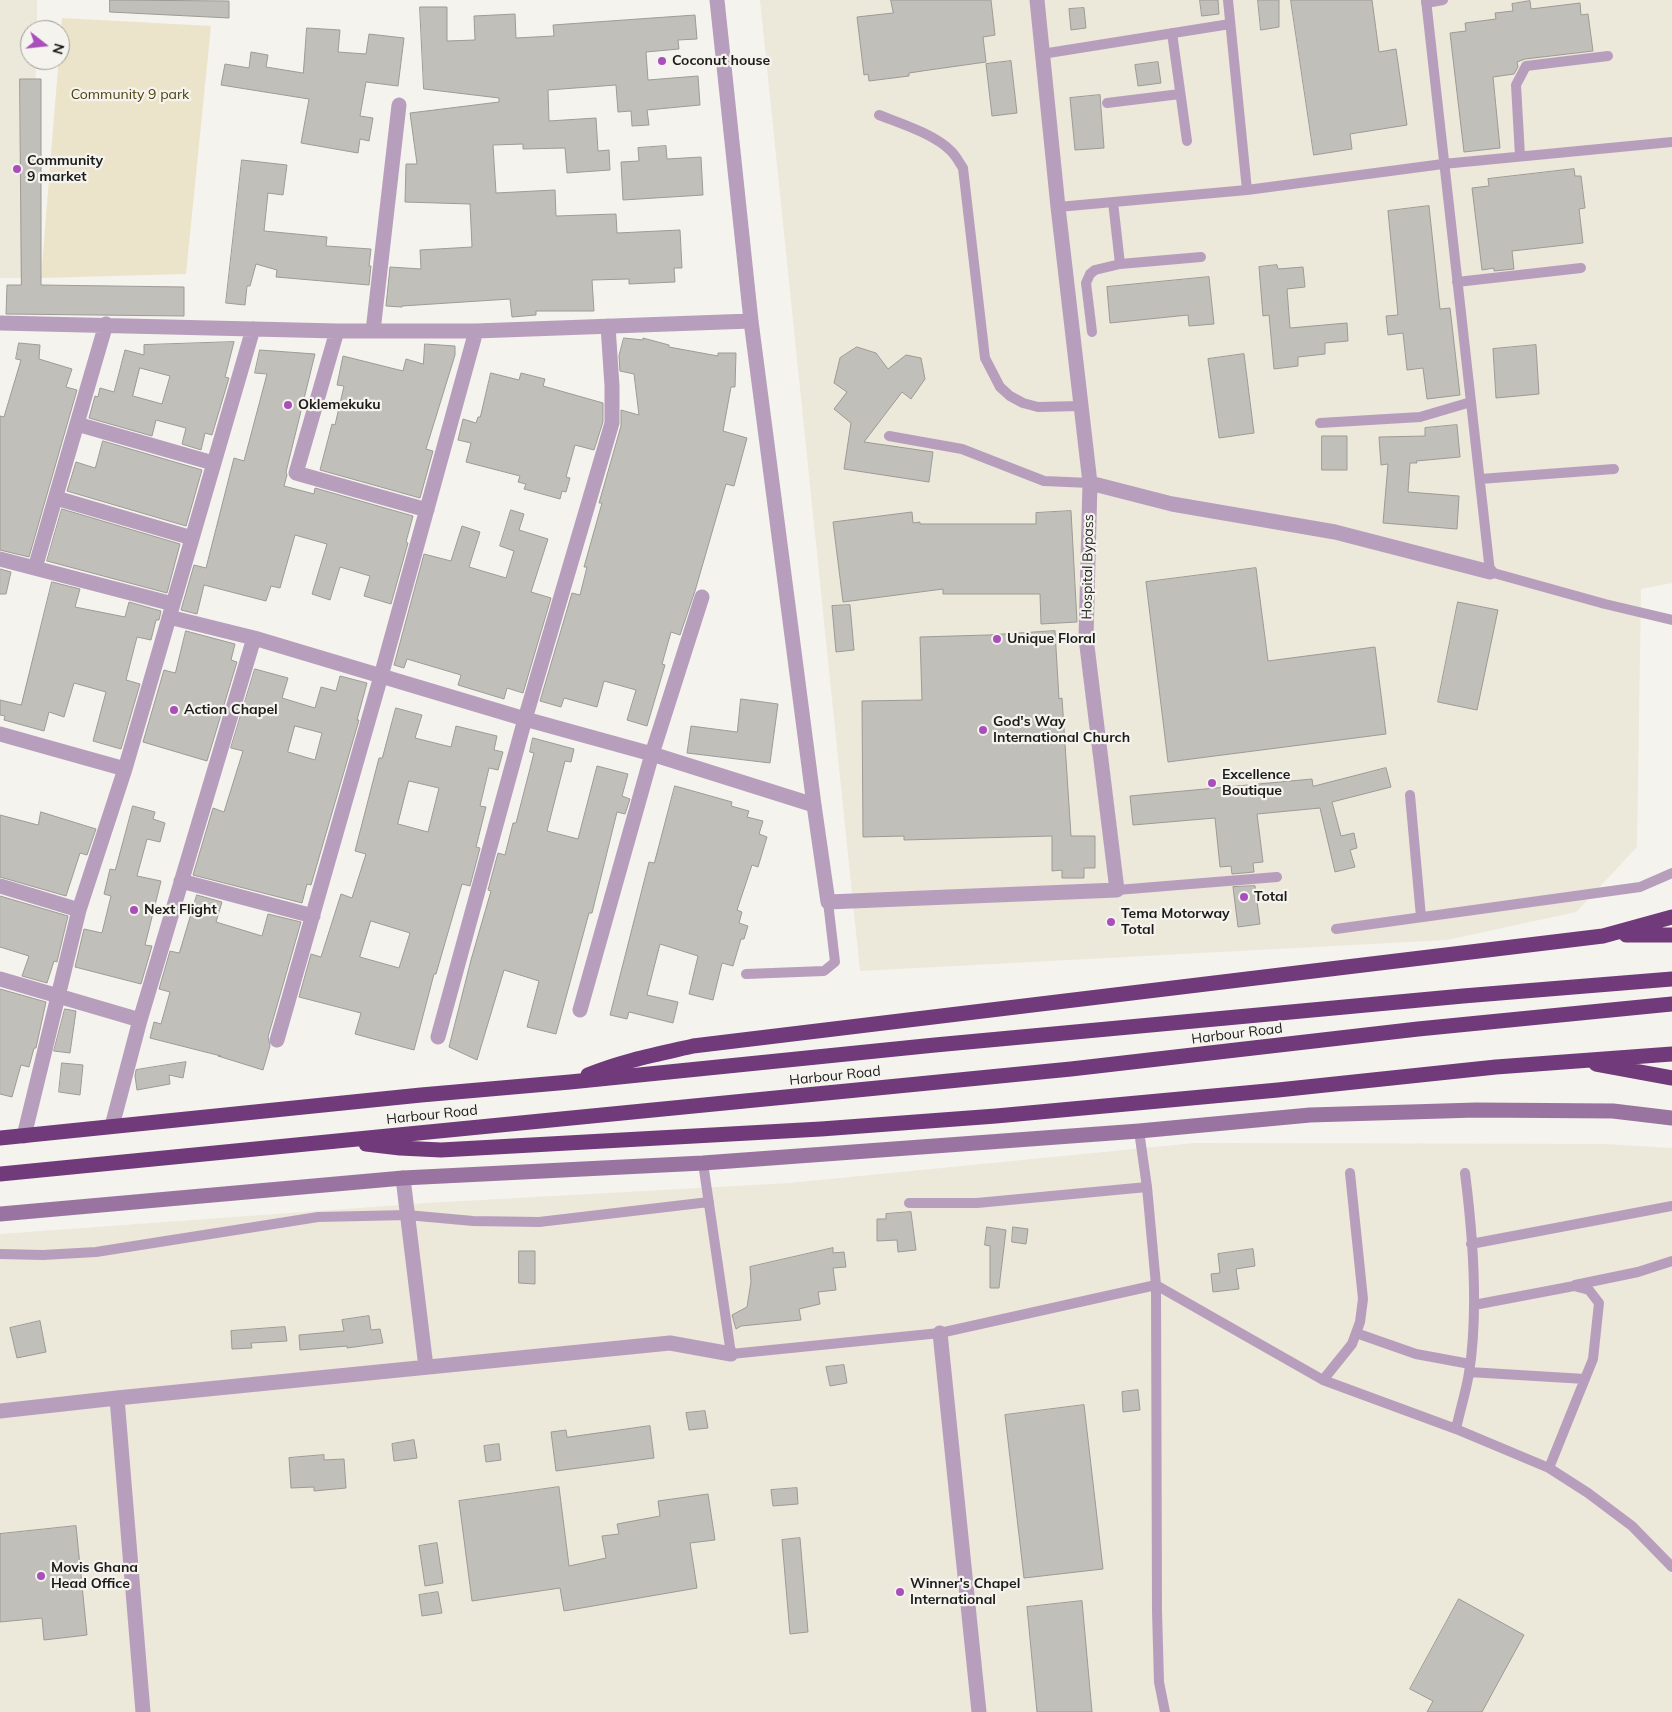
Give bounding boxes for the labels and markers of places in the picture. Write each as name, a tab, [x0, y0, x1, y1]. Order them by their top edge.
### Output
place label: Coconut house	[672, 53, 770, 69]
marker: Coconut house	[656, 55, 668, 67]
place label: Community 9 market	[27, 153, 103, 186]
marker: Community 9 market	[11, 163, 23, 175]
place label: Oklemekuku	[298, 397, 380, 413]
marker: Oklemekuku	[282, 399, 294, 411]
place label: Unique Floral	[1007, 631, 1096, 647]
marker: Unique Floral	[991, 633, 1003, 645]
place label: Action Chapel	[184, 702, 278, 718]
marker: Action Chapel	[168, 704, 180, 716]
place label: God's Way International Church	[993, 714, 1130, 746]
marker: God's Way International Church	[977, 724, 989, 736]
place label: Excellence Boutique	[1222, 767, 1290, 800]
marker: Excellence Boutique	[1206, 777, 1218, 789]
place label: Total	[1254, 889, 1287, 905]
marker: Total	[1238, 891, 1250, 903]
place label: Next Flight	[144, 902, 217, 918]
marker: Next Flight	[128, 904, 140, 916]
place label: Tema Motorway Total	[1121, 906, 1230, 939]
marker: Tema Motorway Total	[1105, 916, 1117, 928]
place label: Movis Ghana Head Office	[51, 1560, 138, 1592]
marker: Movis Ghana Head Office	[35, 1570, 47, 1582]
place label: Winner's Chapel International	[910, 1576, 1020, 1608]
marker: Winner's Chapel International	[894, 1586, 906, 1598]

